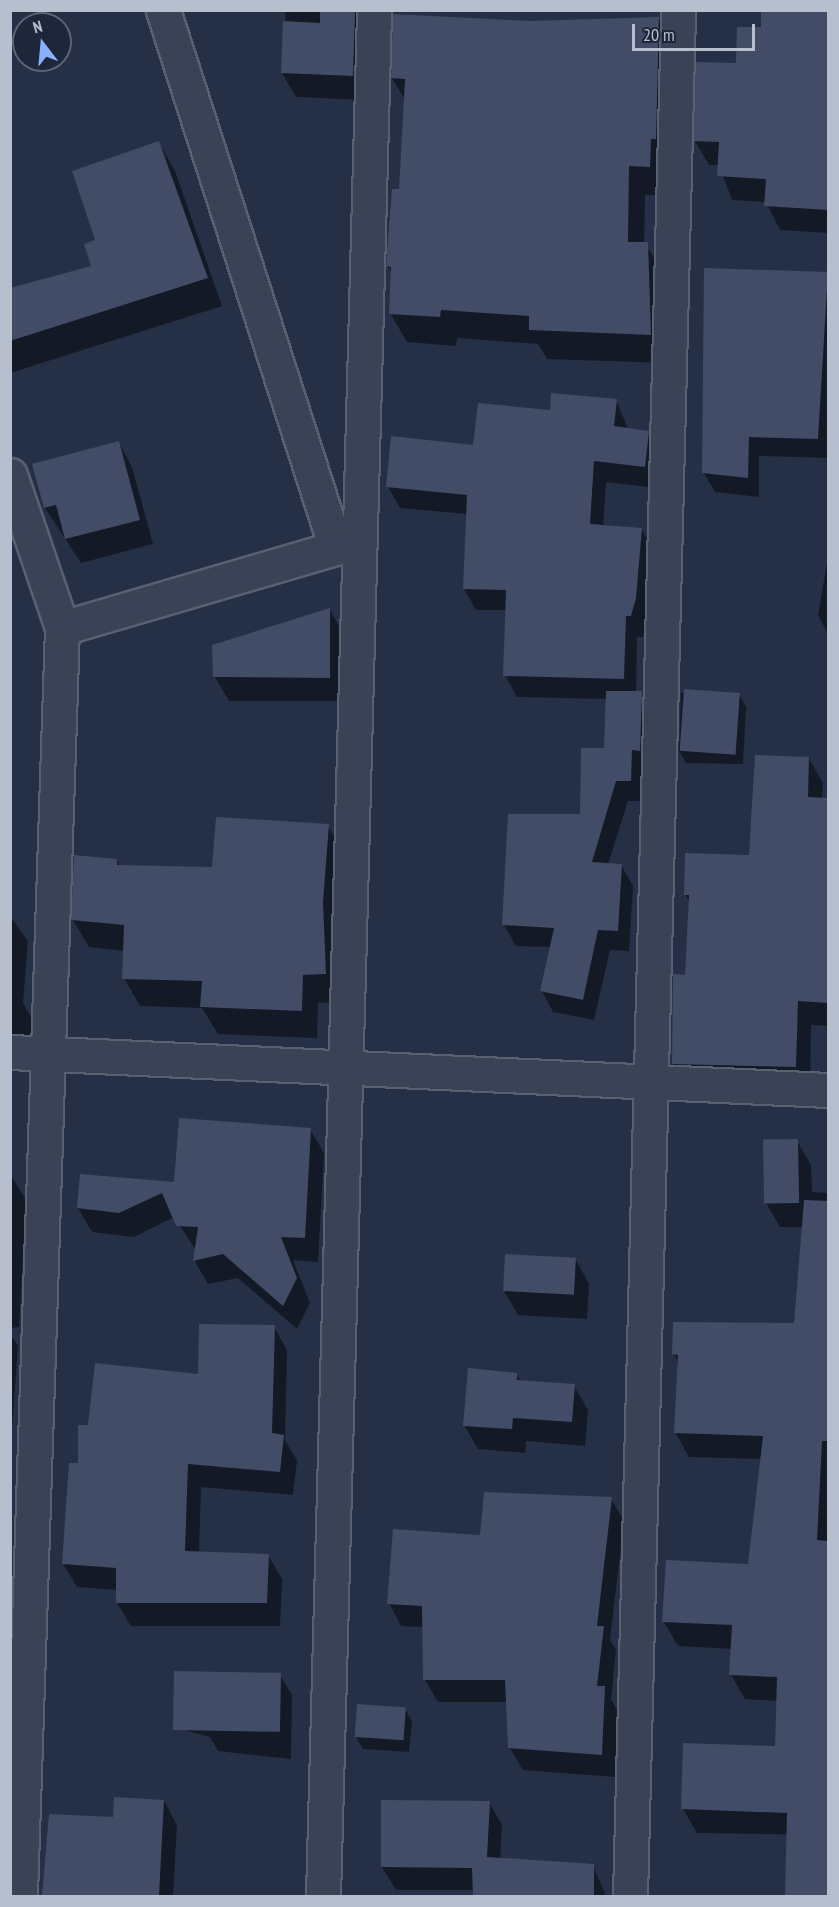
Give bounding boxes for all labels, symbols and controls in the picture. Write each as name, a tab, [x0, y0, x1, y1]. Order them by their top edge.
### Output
north arrow	[12, 12, 72, 72]
scale bar	[635, 12, 758, 50]
text: N	[31, 16, 44, 37]
text: 20 m	[643, 23, 675, 46]

